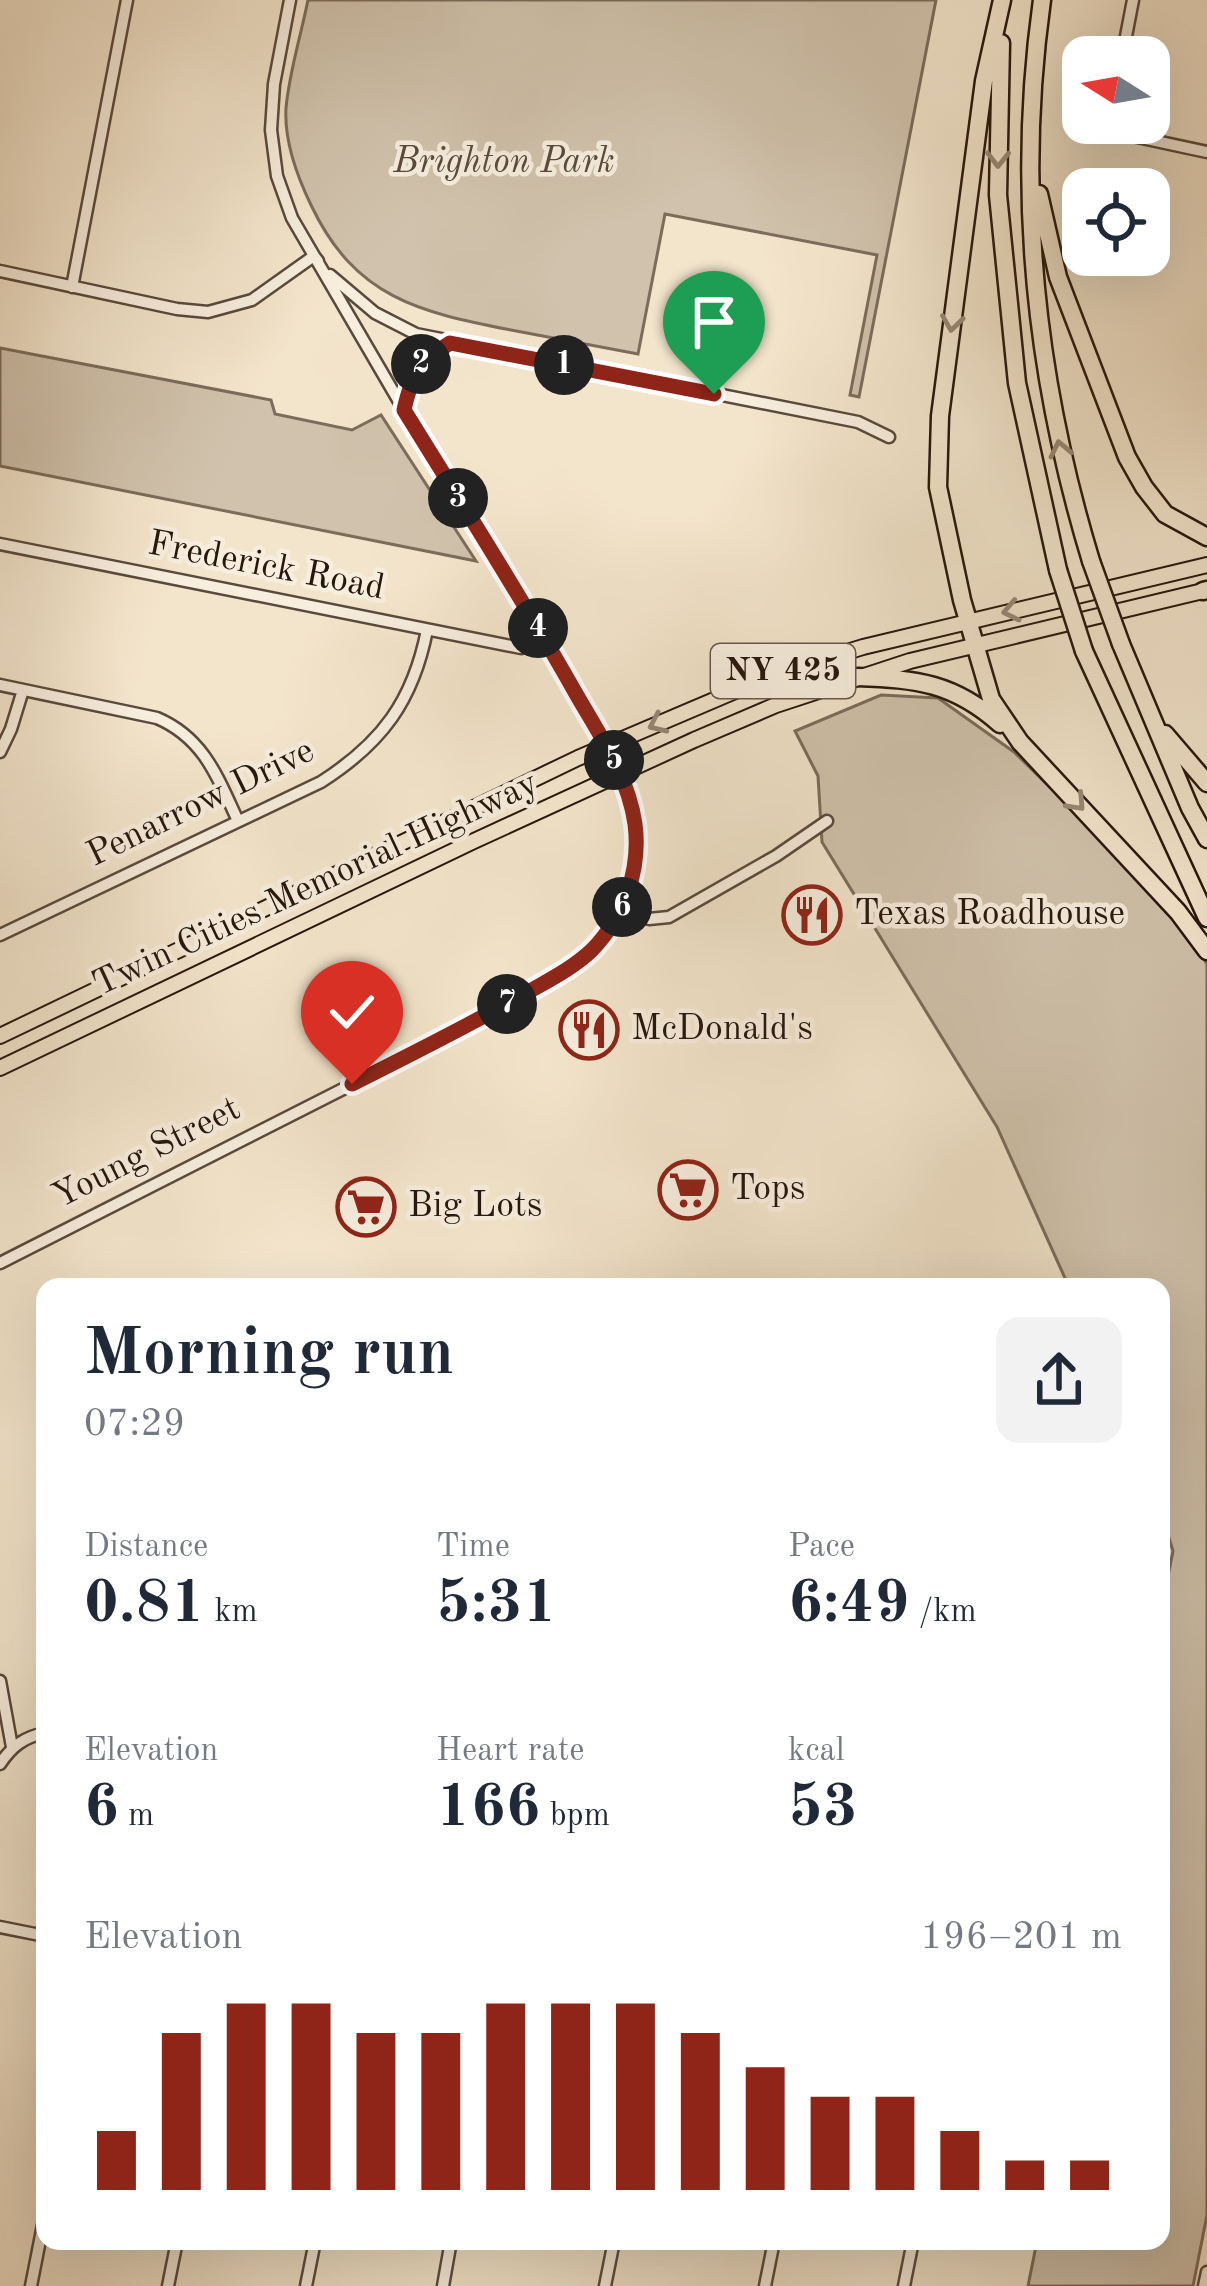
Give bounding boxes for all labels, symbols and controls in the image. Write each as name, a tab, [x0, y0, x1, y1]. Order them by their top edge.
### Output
north arrow	[1062, 36, 1170, 144]
map controls	[1062, 36, 1170, 276]
park label: Brighton Park	[392, 145, 615, 181]
one-way arrow	[986, 150, 1012, 169]
button: locate	[1062, 168, 1170, 276]
pin	[663, 271, 765, 394]
icon: arrive	[681, 289, 747, 355]
one-way arrow	[939, 313, 965, 333]
pin: 2	[391, 334, 451, 394]
pin: 1	[534, 335, 594, 395]
text: 2	[411, 347, 431, 380]
text: 1	[554, 348, 574, 381]
one-way arrow	[1049, 439, 1074, 459]
pin: 3	[428, 468, 488, 528]
text: 3	[448, 481, 468, 514]
street label: Frederick Road	[145, 526, 387, 608]
one-way arrow	[1002, 597, 1022, 622]
pin: 4	[508, 598, 568, 658]
text: 4	[528, 611, 548, 644]
road number: NY 425	[711, 644, 855, 698]
one-way arrow	[648, 709, 670, 733]
pin: 5	[584, 730, 644, 790]
street label: Penarrow Drive	[82, 734, 320, 874]
text: 5	[604, 743, 624, 776]
street label: Twin Cities Memorial Highway	[88, 766, 544, 1004]
one-way arrow	[1063, 789, 1084, 810]
pin: 6	[592, 877, 652, 937]
restaurant icon: Texas Roadhouse	[781, 884, 843, 946]
text: 6	[612, 890, 632, 923]
place label: Texas Roadhouse	[854, 897, 1125, 933]
pin	[301, 961, 403, 1084]
pin: 7	[477, 974, 537, 1034]
icon: check	[319, 979, 385, 1045]
text: 7	[497, 987, 517, 1020]
restaurant icon: McDonald's	[558, 999, 620, 1061]
place label: McDonald's	[631, 1012, 813, 1048]
street label: Young Street	[47, 1091, 247, 1217]
supermarket icon: Tops	[657, 1159, 719, 1221]
place label: Tops	[730, 1172, 805, 1208]
supermarket icon: Big Lots	[335, 1176, 397, 1238]
place label: Big Lots	[408, 1189, 542, 1225]
button: share	[996, 1317, 1122, 1443]
text: Morning run	[84, 1323, 454, 1389]
text: 07:29	[84, 1405, 185, 1444]
text: Distance	[84, 1531, 208, 1564]
text: Time	[436, 1531, 510, 1564]
text: Pace	[788, 1531, 855, 1564]
text: 0.81	[84, 1575, 205, 1635]
text: 5:31	[436, 1575, 557, 1635]
text: 6:49	[788, 1575, 909, 1635]
text: km	[205, 1596, 258, 1629]
text: /km	[909, 1596, 977, 1629]
text: Elevation	[84, 1735, 218, 1768]
text: Heart rate	[436, 1735, 584, 1768]
text: kcal	[788, 1735, 845, 1768]
text: 6	[84, 1779, 119, 1839]
text: 166	[436, 1779, 540, 1839]
text: 53	[788, 1779, 858, 1839]
text: m	[119, 1800, 154, 1833]
text: bpm	[540, 1800, 610, 1833]
text: Elevation	[84, 1918, 243, 1957]
text: 196–201 m	[920, 1918, 1122, 1957]

